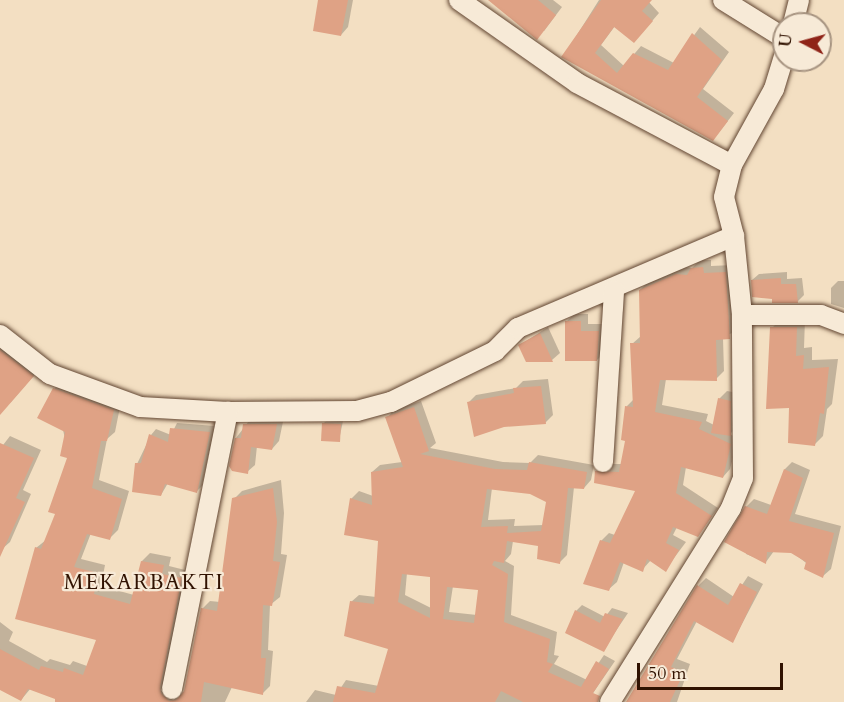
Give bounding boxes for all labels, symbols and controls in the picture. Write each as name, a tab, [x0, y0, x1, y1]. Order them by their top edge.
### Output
north arrow	[772, 12, 832, 72]
text: U	[774, 33, 798, 48]
district label: MEKARBAKTI	[64, 570, 224, 596]
scale bar	[640, 651, 786, 689]
text: 50 m	[648, 661, 687, 686]

